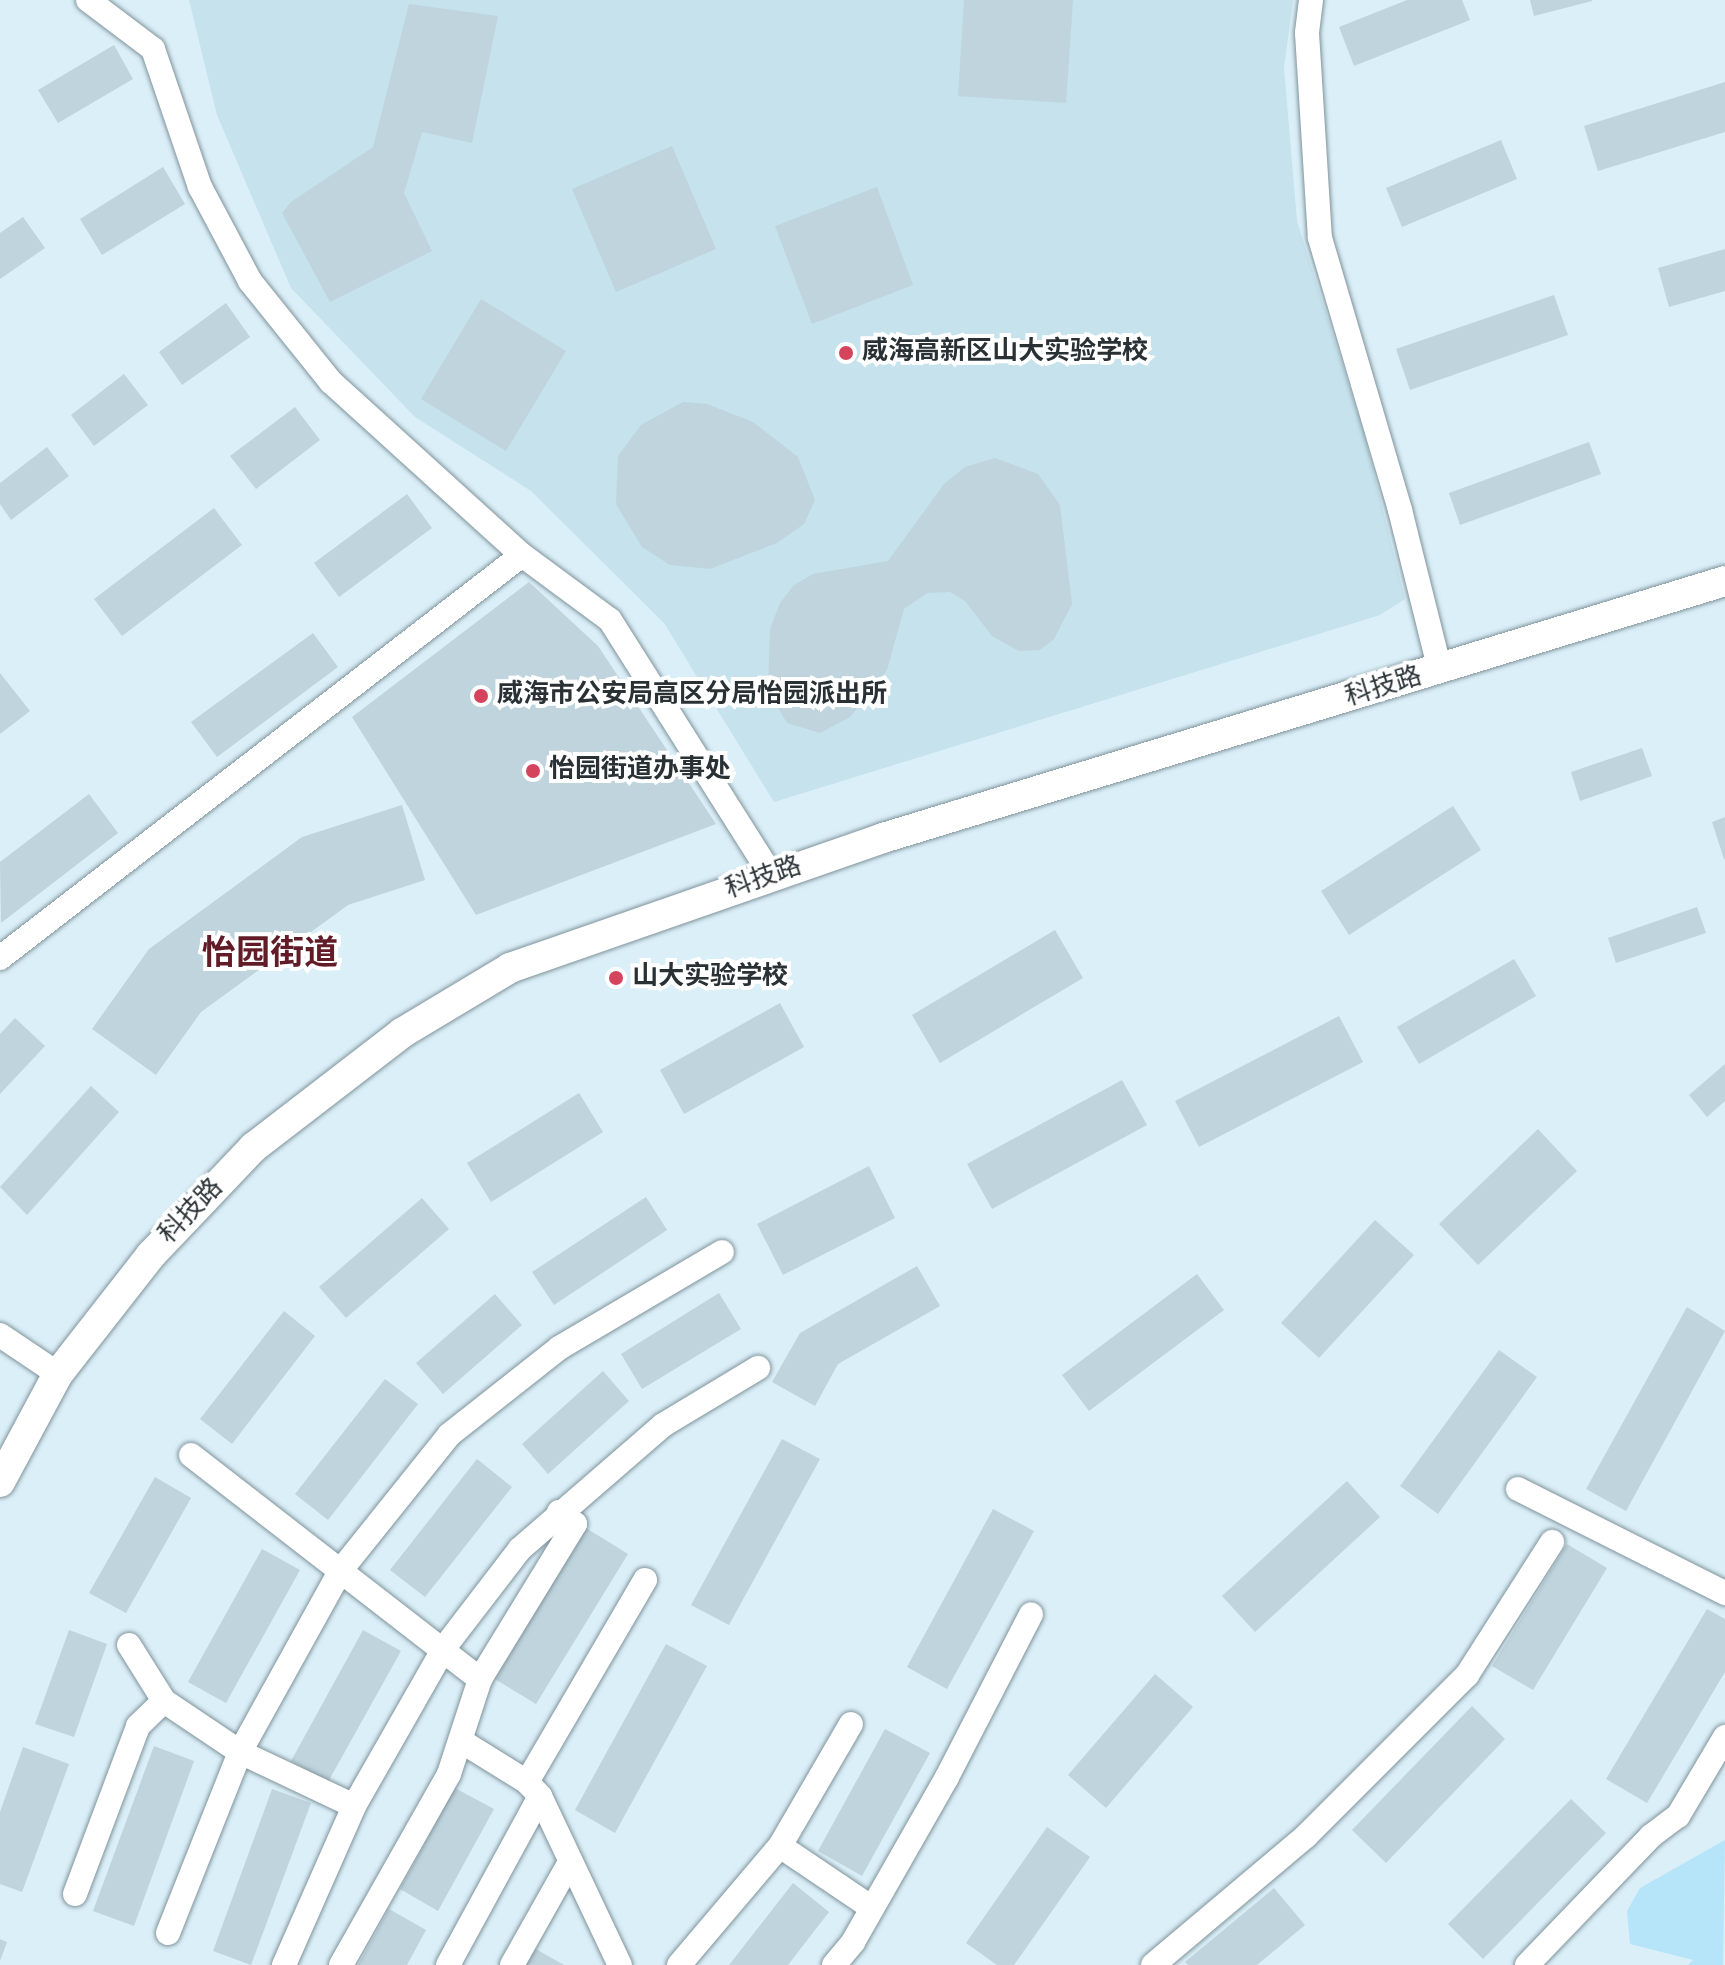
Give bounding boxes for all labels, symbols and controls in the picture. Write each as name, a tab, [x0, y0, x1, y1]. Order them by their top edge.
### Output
place label: 威海高新区山大实验学校	[862, 337, 1148, 369]
marker: 威海高新区山大实验学校	[837, 344, 855, 362]
street label: 科技路	[1342, 662, 1426, 714]
place label: 威海市公安局高区分局怡园派出所	[497, 680, 887, 712]
marker: 威海市公安局高区分局怡园派出所	[472, 687, 490, 705]
place label: 怡园街道办事处	[549, 755, 731, 787]
marker: 怡园街道办事处	[524, 762, 542, 780]
street label: 科技路	[722, 852, 806, 906]
district label: 怡园街道	[202, 936, 338, 976]
place label: 山大实验学校	[632, 962, 788, 994]
marker: 山大实验学校	[607, 969, 625, 987]
street label: 科技路	[154, 1173, 230, 1251]

